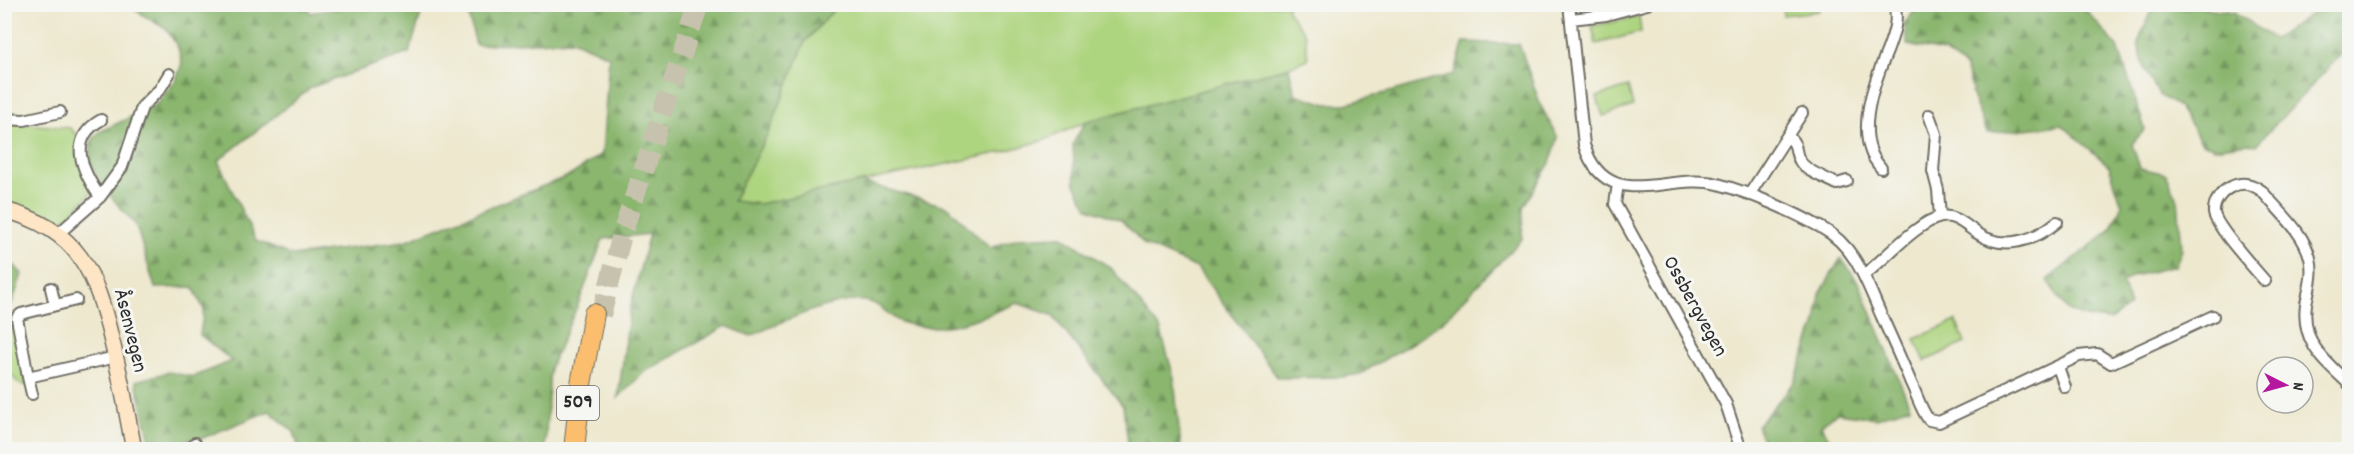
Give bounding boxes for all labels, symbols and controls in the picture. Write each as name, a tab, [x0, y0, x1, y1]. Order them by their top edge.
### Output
street label: Ossbergvegen	[1654, 251, 1734, 363]
street label: Åsenvegen	[104, 286, 154, 376]
north arrow	[2255, 355, 2315, 415]
text: N	[2286, 381, 2309, 392]
road number: 509	[557, 386, 599, 420]

